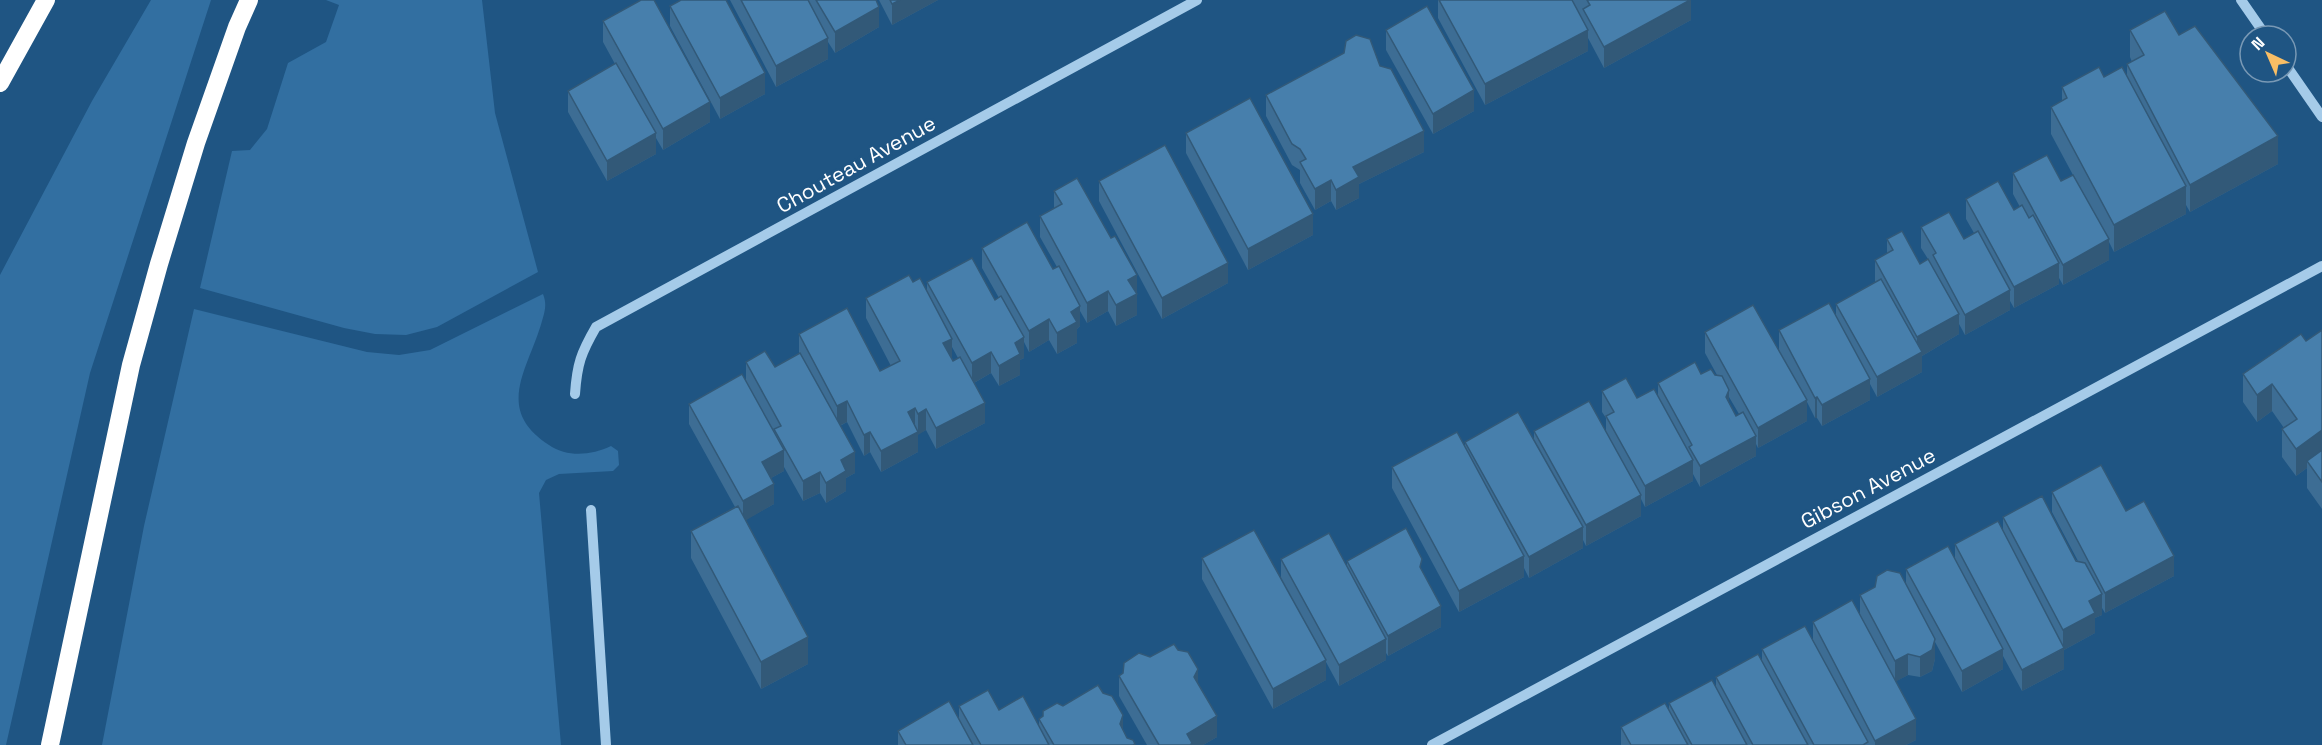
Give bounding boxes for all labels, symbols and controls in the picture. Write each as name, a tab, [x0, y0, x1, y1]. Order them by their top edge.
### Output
north arrow	[2238, 24, 2298, 84]
text: N	[2247, 32, 2269, 55]
street label: Chouteau Avenue	[772, 109, 940, 219]
street label: Gibson Avenue	[1796, 441, 1940, 535]

